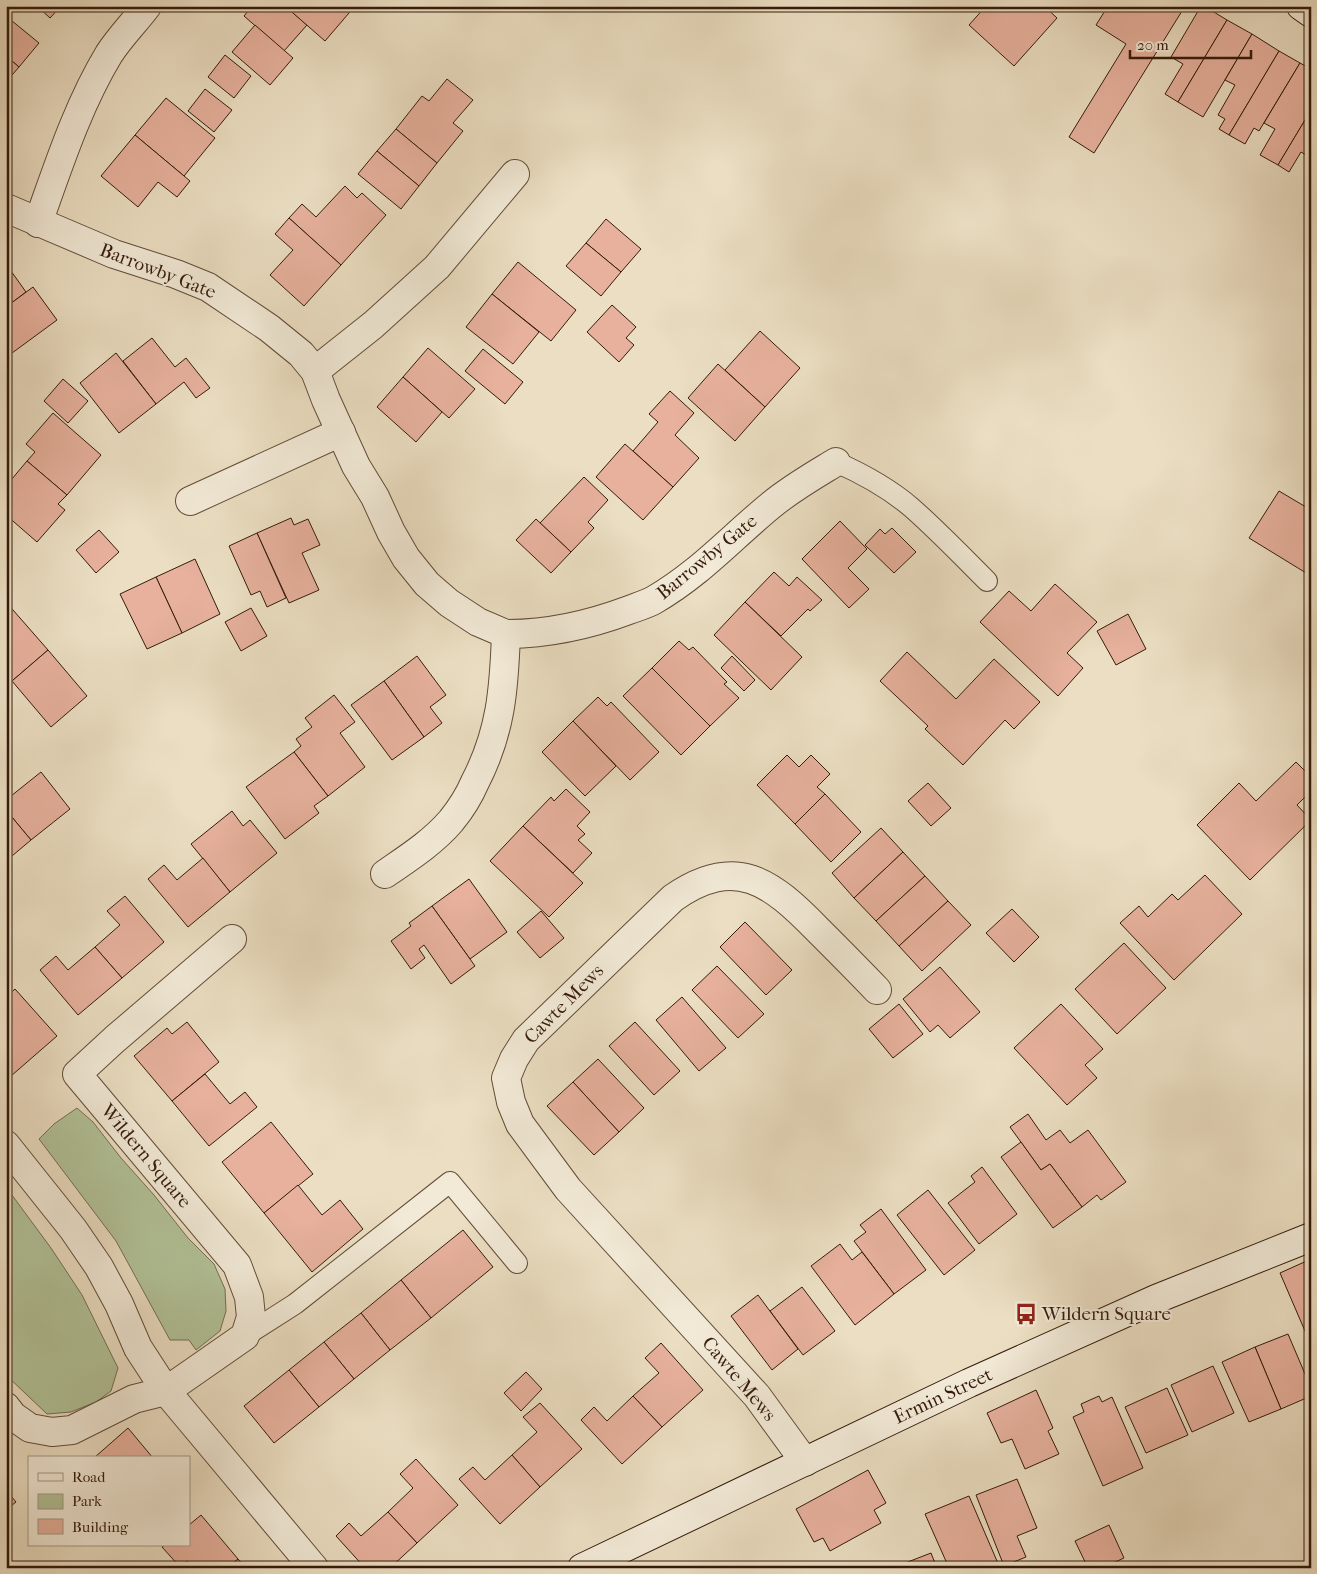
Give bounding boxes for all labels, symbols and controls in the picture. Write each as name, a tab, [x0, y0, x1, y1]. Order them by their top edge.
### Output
scale bar	[1130, 28, 1251, 60]
text: 20 m	[1137, 36, 1169, 54]
street label: Barrowby Gate	[97, 239, 219, 303]
street label: Barrowby Gate	[652, 510, 762, 604]
street label: Cawte Mews	[520, 960, 608, 1048]
street label: Wildern Square	[96, 1099, 196, 1212]
bus stop icon: Wildern Square	[1013, 1301, 1039, 1327]
place label: Wildern Square	[1041, 1303, 1171, 1325]
street label: Cawte Mews	[697, 1332, 781, 1426]
street label: Ermin Street	[890, 1363, 996, 1428]
legend	[28, 1456, 190, 1546]
text: Road	[72, 1468, 106, 1486]
text: Park	[72, 1492, 102, 1510]
text: Building	[72, 1518, 129, 1536]

